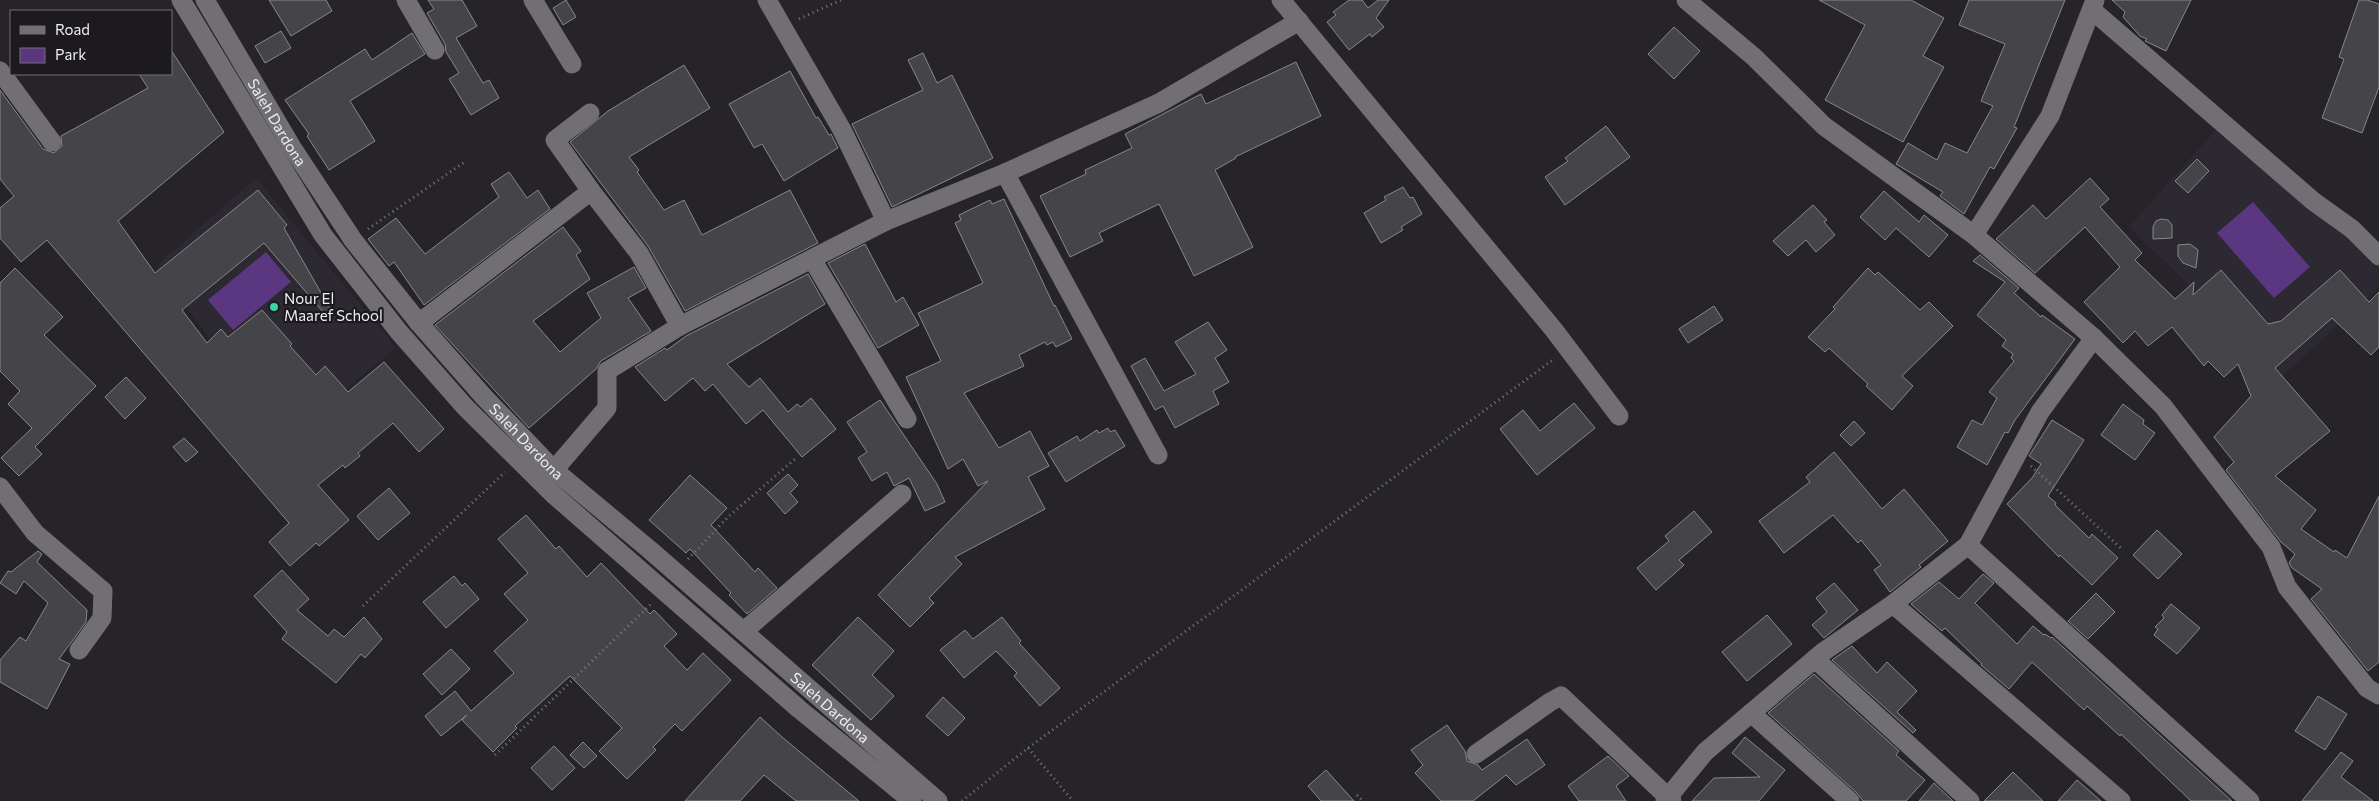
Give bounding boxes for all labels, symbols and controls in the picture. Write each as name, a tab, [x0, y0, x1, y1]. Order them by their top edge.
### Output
legend	[10, 10, 172, 75]
text: Road	[55, 20, 90, 38]
text: Park	[55, 45, 86, 63]
street label: Saleh Dardona	[244, 75, 311, 169]
place label: Nour El Maaref School	[284, 289, 383, 324]
marker: Nour El Maaref School	[268, 301, 280, 313]
street label: Saleh Dardona	[486, 399, 567, 483]
street label: Saleh Dardona	[787, 668, 874, 746]

